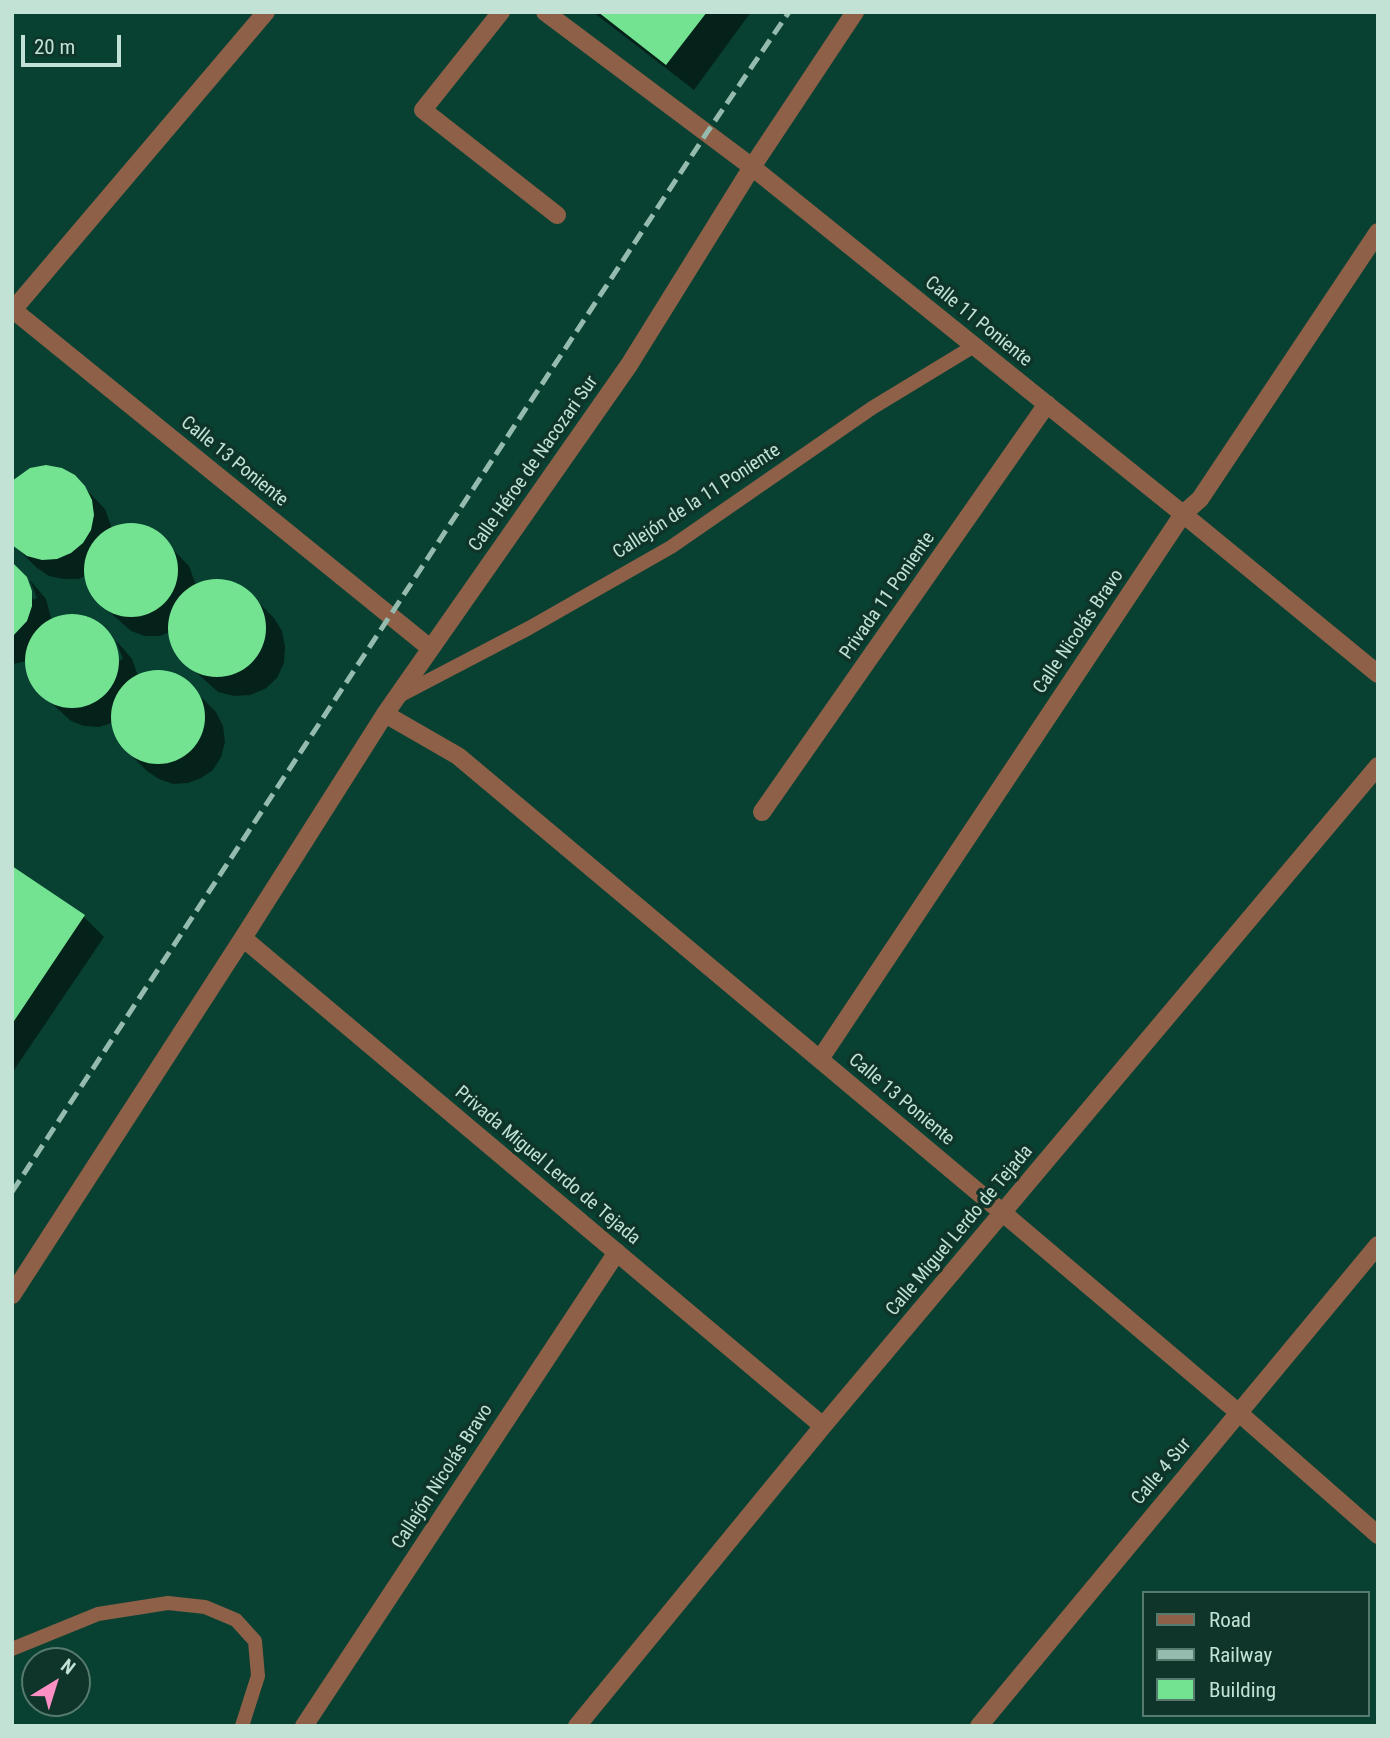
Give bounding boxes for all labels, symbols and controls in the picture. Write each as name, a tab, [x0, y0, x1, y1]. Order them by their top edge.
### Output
scale bar	[24, 21, 124, 65]
text: 20 m	[34, 35, 75, 59]
street label: Calle 11 Poniente	[920, 272, 1036, 372]
street label: Calle Héroe de Nacozari Sur	[465, 372, 603, 556]
street label: Calle 13 Poniente	[176, 412, 292, 512]
street label: Callejón de la 11 Poniente	[609, 439, 785, 565]
street label: Privada 11 Poniente	[836, 528, 940, 664]
street label: Calle Nicolás Bravo	[1029, 565, 1129, 699]
street label: Calle 13 Poniente	[843, 1049, 959, 1151]
street label: Privada Miguel Lerdo de Tejada	[450, 1082, 644, 1250]
street label: Calle Miguel Lerdo de Tejada	[882, 1141, 1038, 1321]
street label: Callejón Nicolás Bravo	[388, 1400, 498, 1554]
street label: Calle 4 Sur	[1127, 1434, 1197, 1510]
legend	[1142, 1591, 1369, 1717]
text: Road	[1209, 1608, 1251, 1632]
text: Railway	[1209, 1643, 1272, 1667]
north arrow	[21, 1647, 91, 1717]
text: N	[56, 1654, 80, 1679]
text: Building	[1209, 1678, 1276, 1702]

